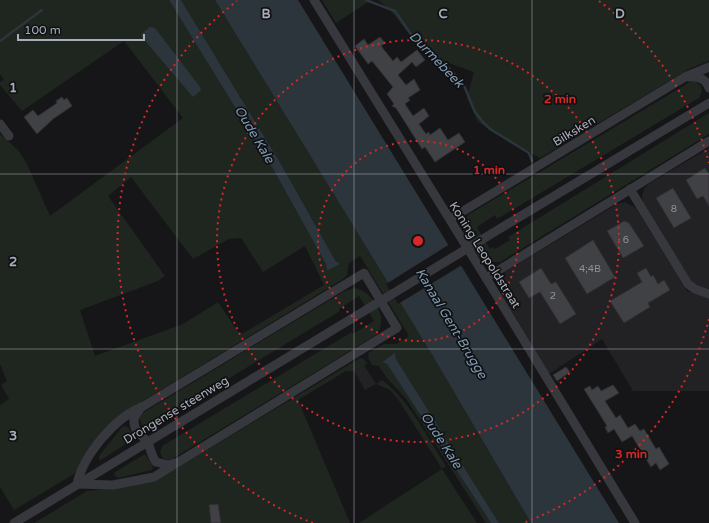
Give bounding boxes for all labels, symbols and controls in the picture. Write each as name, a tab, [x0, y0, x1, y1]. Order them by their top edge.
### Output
text: B	[261, 6, 271, 22]
text: C	[438, 6, 448, 22]
text: D	[615, 6, 625, 22]
scale bar	[18, 16, 144, 42]
text: 100 m	[24, 23, 61, 37]
water label: Durmebeek	[406, 28, 468, 92]
text: 1	[9, 80, 17, 96]
text: 2 min	[544, 92, 576, 106]
water label: Oude Kale	[231, 103, 278, 167]
street label: Bilksken	[550, 113, 598, 149]
text: 1 min	[473, 163, 505, 177]
street label: Koning Leopoldstraat	[447, 199, 524, 311]
house number: 8	[671, 203, 677, 215]
centre of rings	[411, 234, 425, 248]
house number: 6	[623, 234, 629, 246]
text: 2	[9, 254, 17, 270]
house number: 4;4B	[579, 263, 601, 275]
water label: Kanaal Gent-Brugge	[412, 265, 491, 382]
house number: 2	[550, 290, 556, 302]
street label: Drongense steenweg	[121, 373, 231, 447]
water label: Oude Kale	[417, 409, 466, 472]
text: 3	[9, 428, 17, 444]
text: 3 min	[615, 447, 647, 461]

